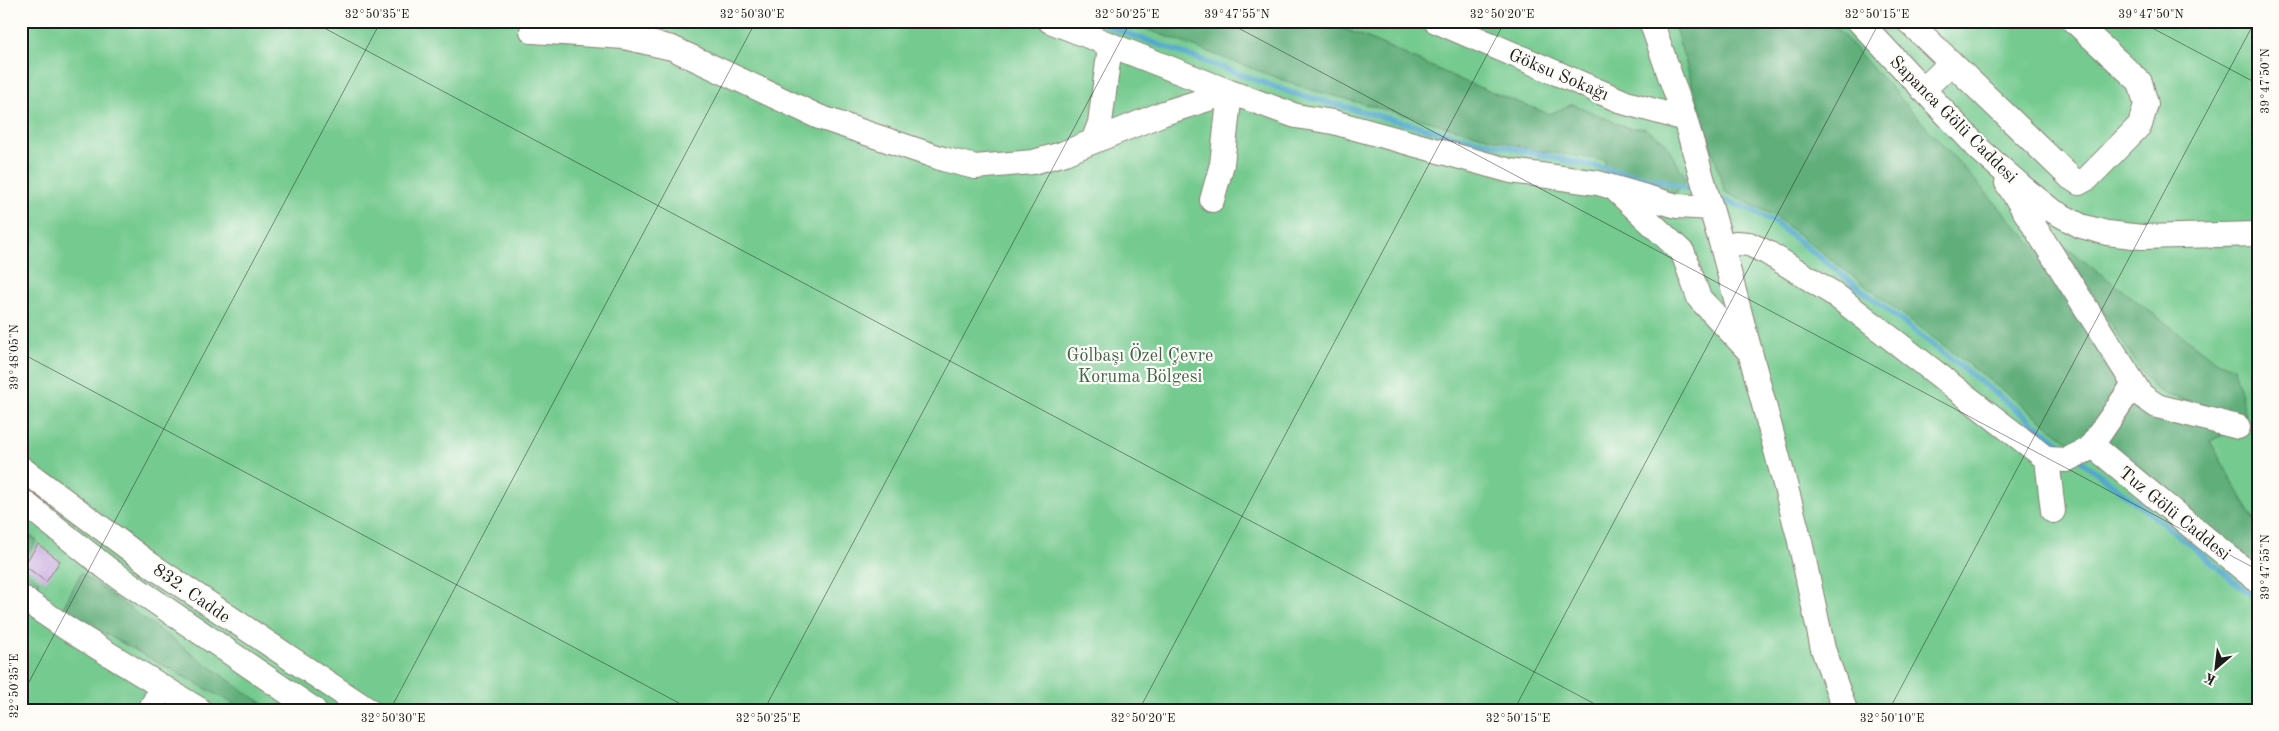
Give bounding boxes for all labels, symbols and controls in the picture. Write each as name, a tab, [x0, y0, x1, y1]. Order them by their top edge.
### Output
text: 32°50'35"E	[345, 8, 409, 21]
text: 32°50'30"E	[720, 8, 784, 21]
text: 32°50'25"E	[1095, 8, 1159, 21]
text: 39°47'55"N	[1204, 8, 1270, 21]
text: 32°50'20"E	[1470, 8, 1534, 21]
text: 32°50'15"E	[1845, 8, 1909, 21]
text: 39°47'50"N	[2118, 8, 2184, 21]
street label: Göksu Sokağı	[1506, 46, 1611, 104]
text: 39°47'50"N	[2259, 48, 2272, 114]
street label: Sapanca Gölü Caddesi	[1886, 53, 2021, 187]
text: 39°48'05"N	[8, 324, 21, 390]
park label: Gölbaşı Özel Çevre Koruma Bölgesi	[1067, 343, 1213, 386]
street label: Tuz Gölü Caddesi	[2115, 464, 2234, 564]
text: 39°47'55"N	[2259, 534, 2272, 600]
street label: 832. Cadde	[150, 561, 233, 627]
north arrow	[2192, 644, 2242, 694]
text: 32°50'35"E	[8, 654, 21, 718]
text: K	[2202, 670, 2218, 687]
text: 32°50'30"E	[361, 712, 425, 725]
text: 32°50'25"E	[736, 712, 800, 725]
text: 32°50'20"E	[1111, 712, 1175, 725]
text: 32°50'15"E	[1486, 712, 1550, 725]
text: 32°50'10"E	[1860, 712, 1924, 725]

